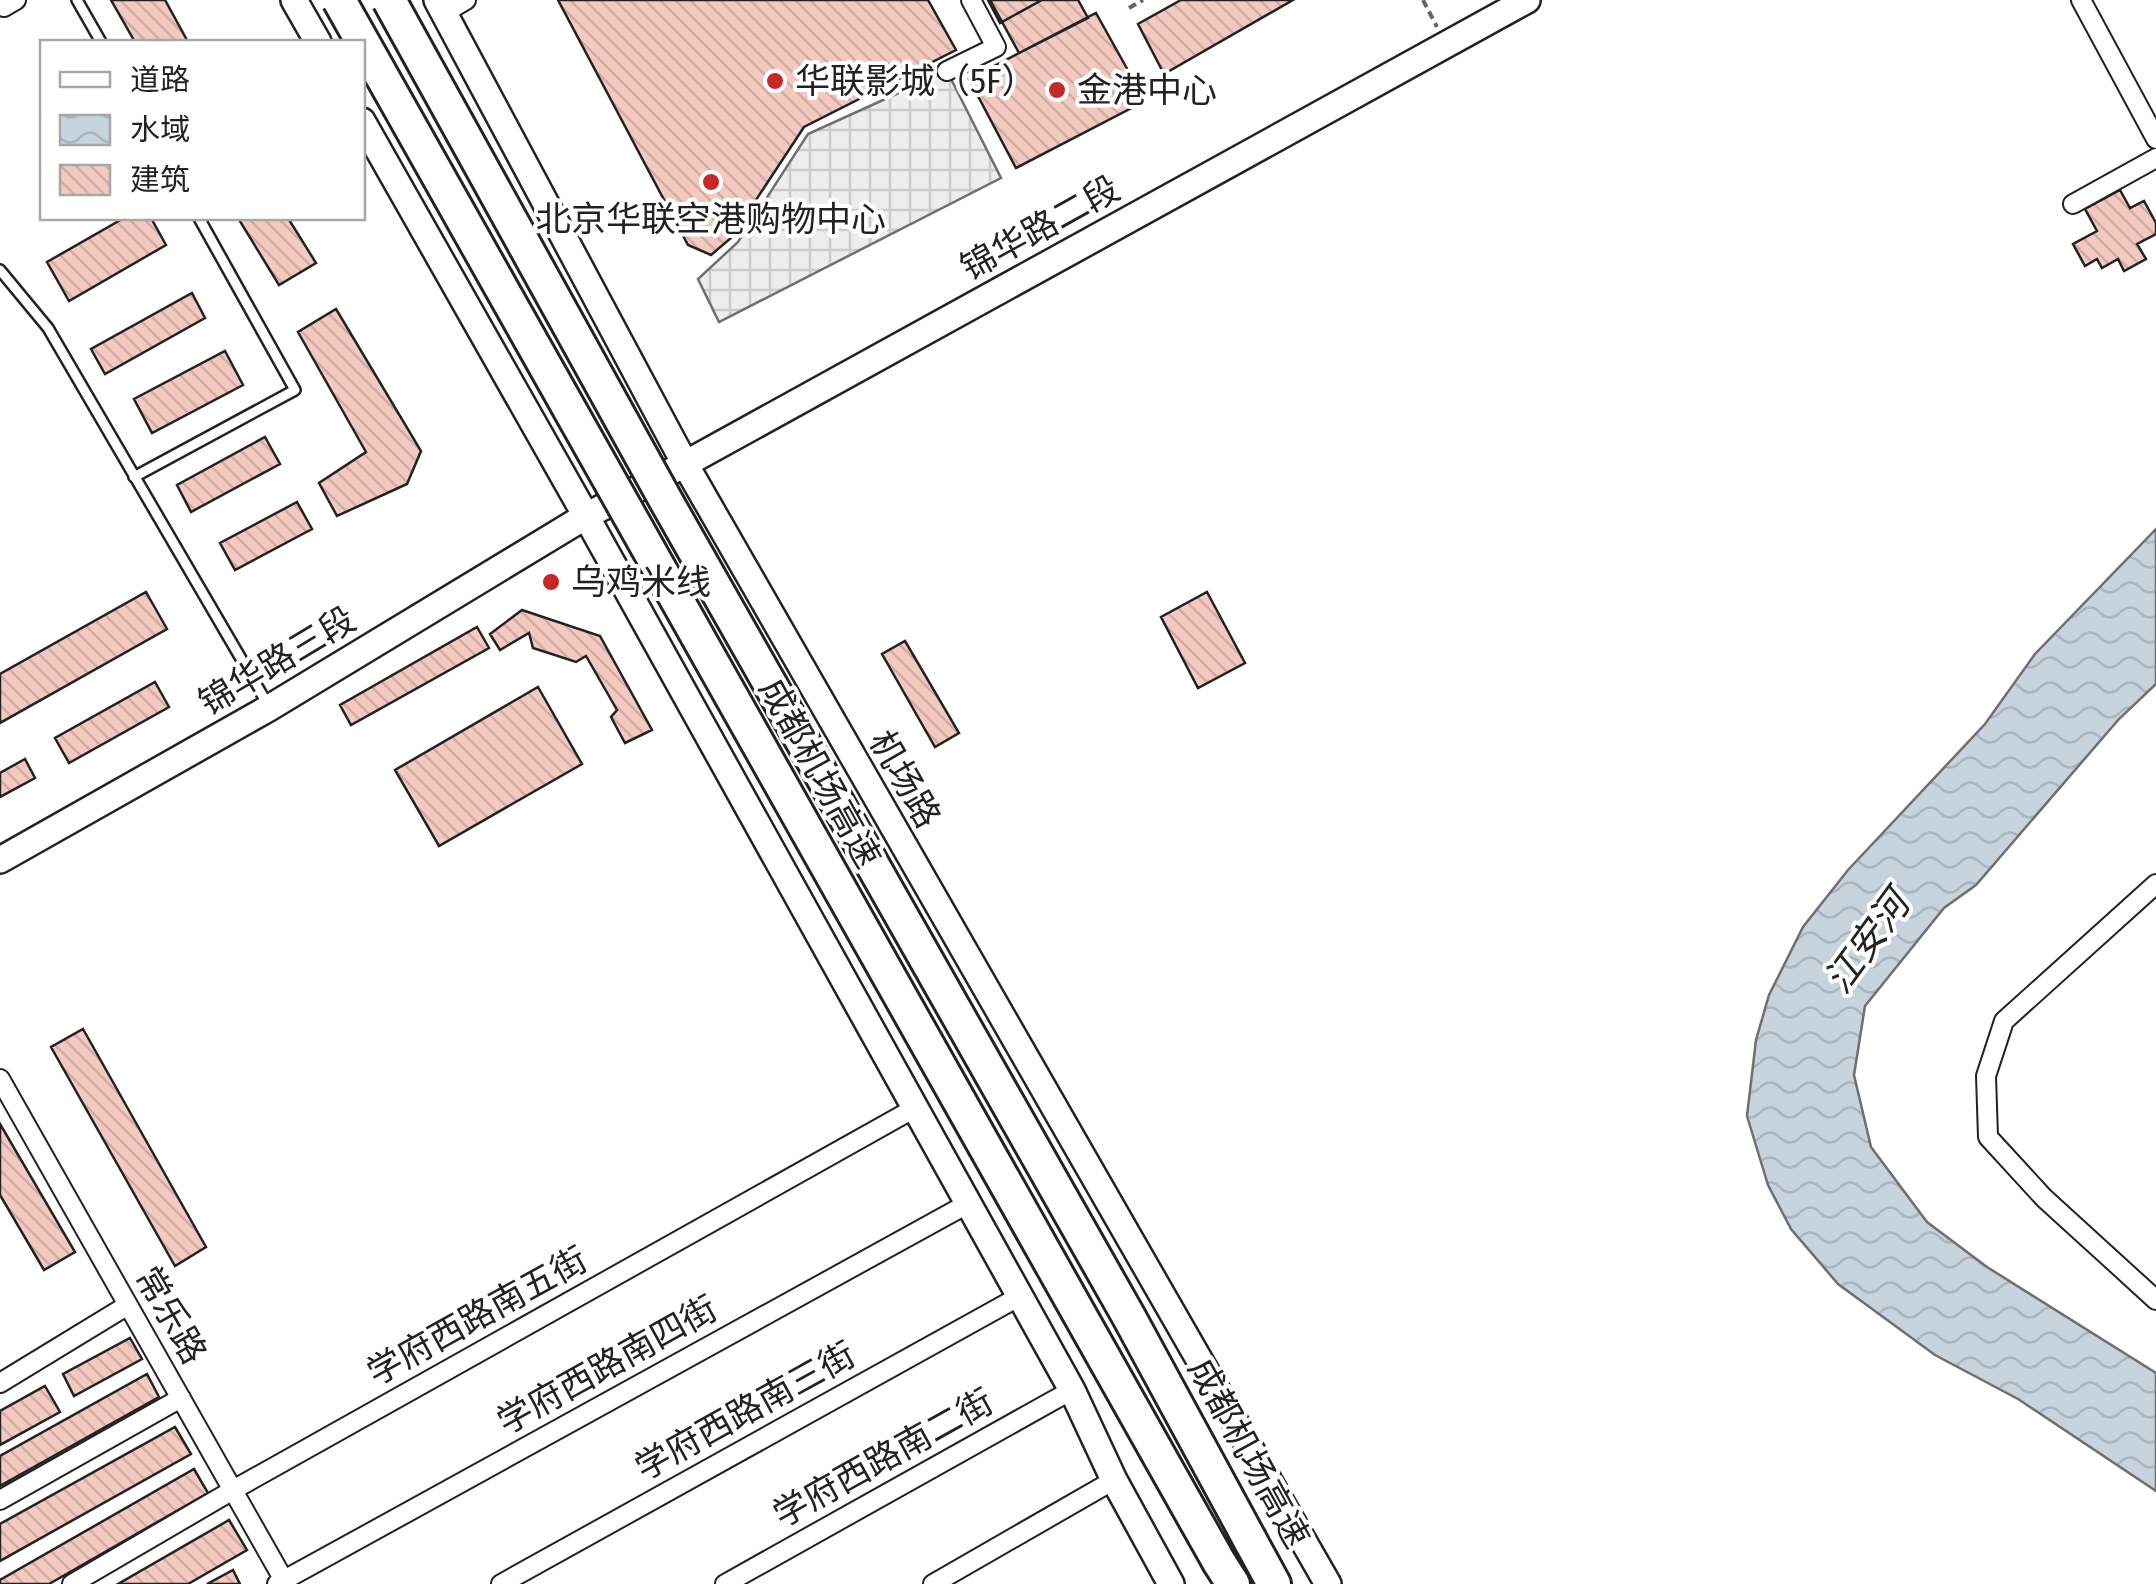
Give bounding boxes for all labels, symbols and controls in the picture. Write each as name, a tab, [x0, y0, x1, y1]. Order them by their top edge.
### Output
legend	[40, 40, 365, 220]
place label: 华联影城（5F）	[795, 60, 1036, 102]
text: 道路	[130, 62, 190, 98]
place label: 金港中心	[1077, 69, 1217, 111]
marker: 华联影城（5F）	[764, 70, 786, 92]
marker: 金港中心	[1046, 79, 1068, 101]
text: 水域	[130, 112, 190, 148]
text: 建筑	[130, 162, 190, 198]
street label: 锦华路二段	[953, 167, 1127, 289]
marker: 北京华联空港购物中心	[700, 171, 722, 193]
place label: 北京华联空港购物中心	[536, 198, 886, 240]
place label: 乌鸡米线	[571, 561, 711, 603]
marker: 乌鸡米线	[540, 571, 562, 593]
street label: 锦华路三段	[191, 598, 363, 724]
street label: 成都机场高速	[751, 671, 889, 875]
street label: 机场路	[861, 723, 949, 835]
water label: 江安河	[1815, 877, 1923, 1002]
street label: 学府西路南五街	[360, 1238, 594, 1394]
street label: 常乐路	[127, 1259, 215, 1371]
street label: 学府西路南四街	[490, 1287, 724, 1443]
street label: 学府西路南三街	[628, 1333, 862, 1489]
street label: 成都机场高速	[1180, 1351, 1318, 1555]
street label: 学府西路南二街	[766, 1380, 1000, 1536]

